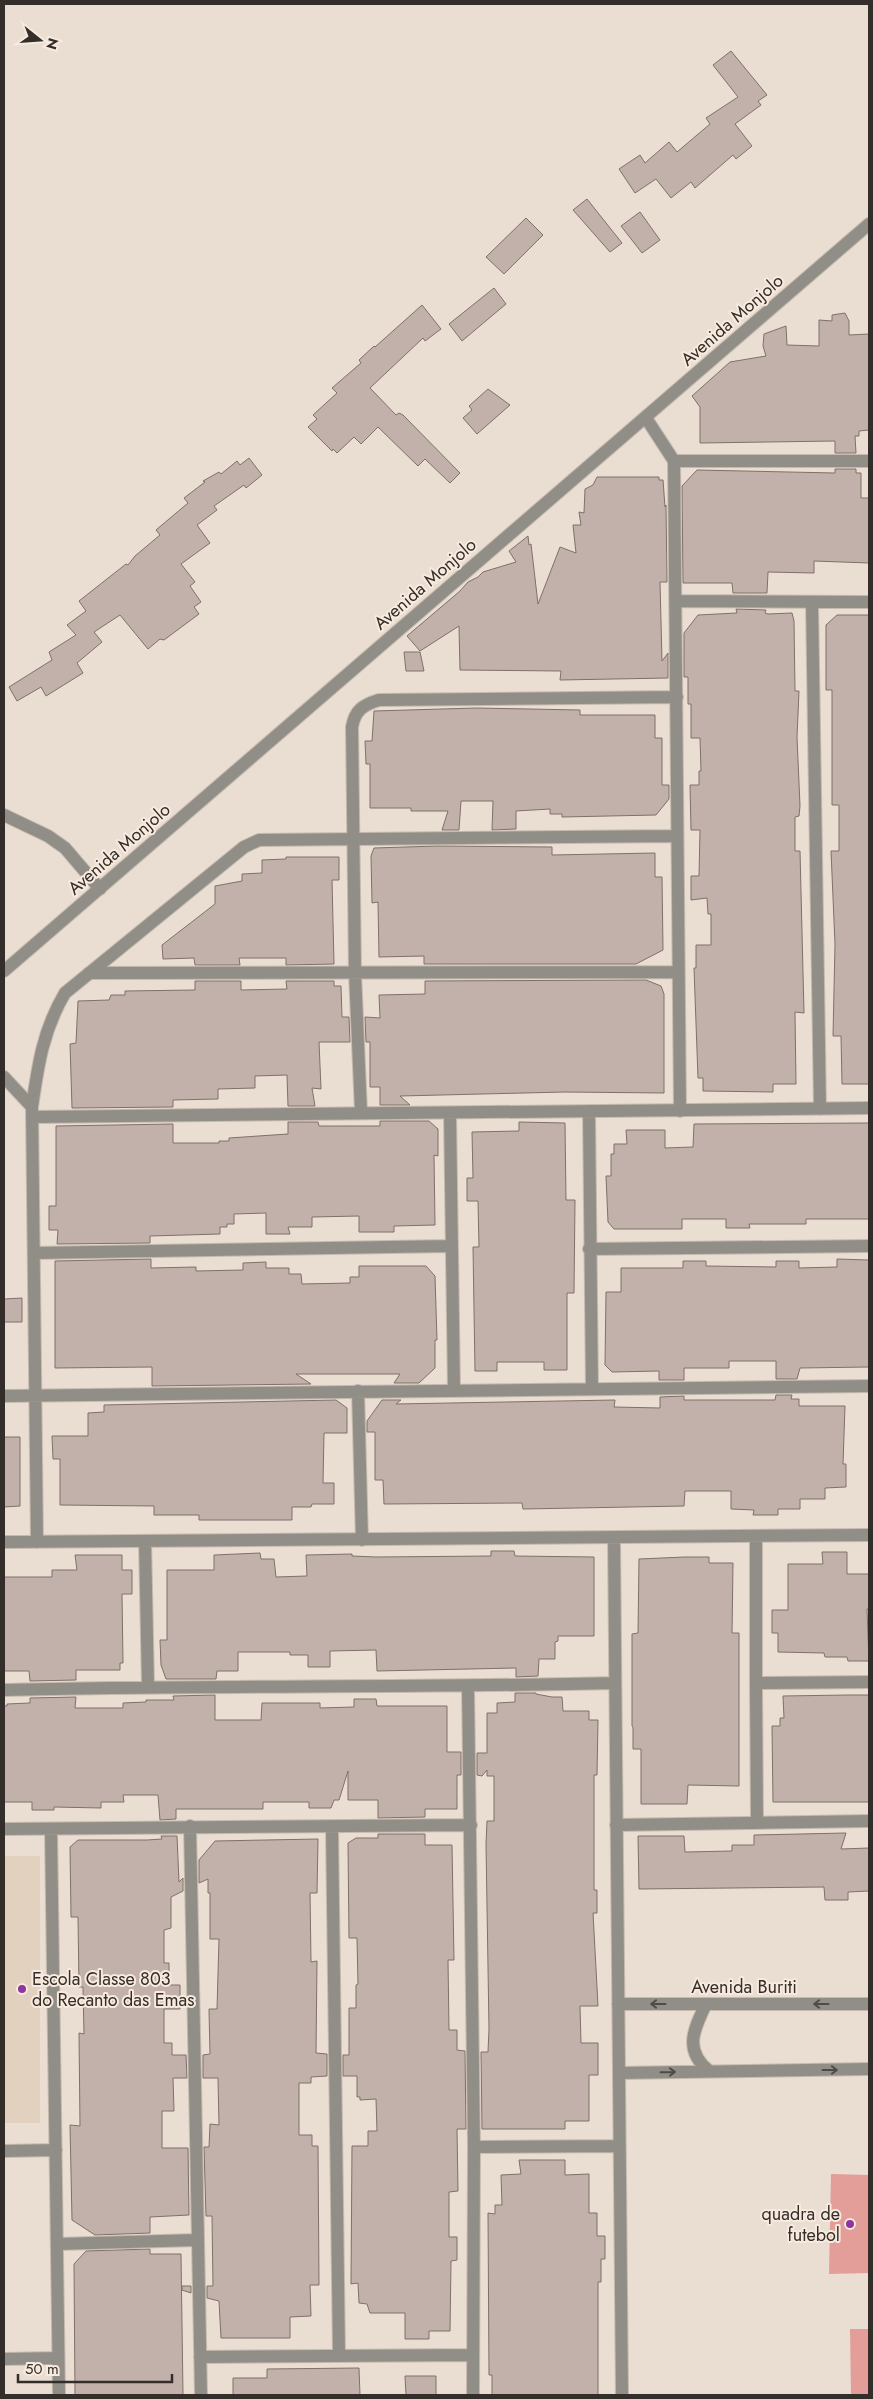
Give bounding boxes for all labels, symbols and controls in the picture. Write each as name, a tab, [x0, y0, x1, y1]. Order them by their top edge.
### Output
north arrow	[15, 15, 65, 65]
text: N	[41, 36, 64, 52]
street label: Avenida Monjolo	[675, 268, 789, 372]
street label: Avenida Monjolo	[368, 532, 482, 636]
street label: Avenida Monjolo	[62, 797, 176, 901]
place label: Escola Classe 803 do Recanto das Emas	[32, 1966, 195, 2013]
street label: Avenida Buriti	[691, 1974, 797, 2000]
marker: Escola Classe 803 do Recanto das Emas	[16, 1983, 28, 1995]
one-way arrow	[650, 1999, 666, 2009]
one-way arrow	[813, 1999, 829, 2009]
one-way arrow	[822, 2065, 838, 2075]
one-way arrow	[659, 2067, 675, 2076]
place label: quadra de futebol	[762, 2201, 840, 2248]
marker: quadra de futebol	[844, 2218, 856, 2230]
scale bar	[18, 2352, 171, 2384]
text: 50 m	[25, 2358, 59, 2380]

